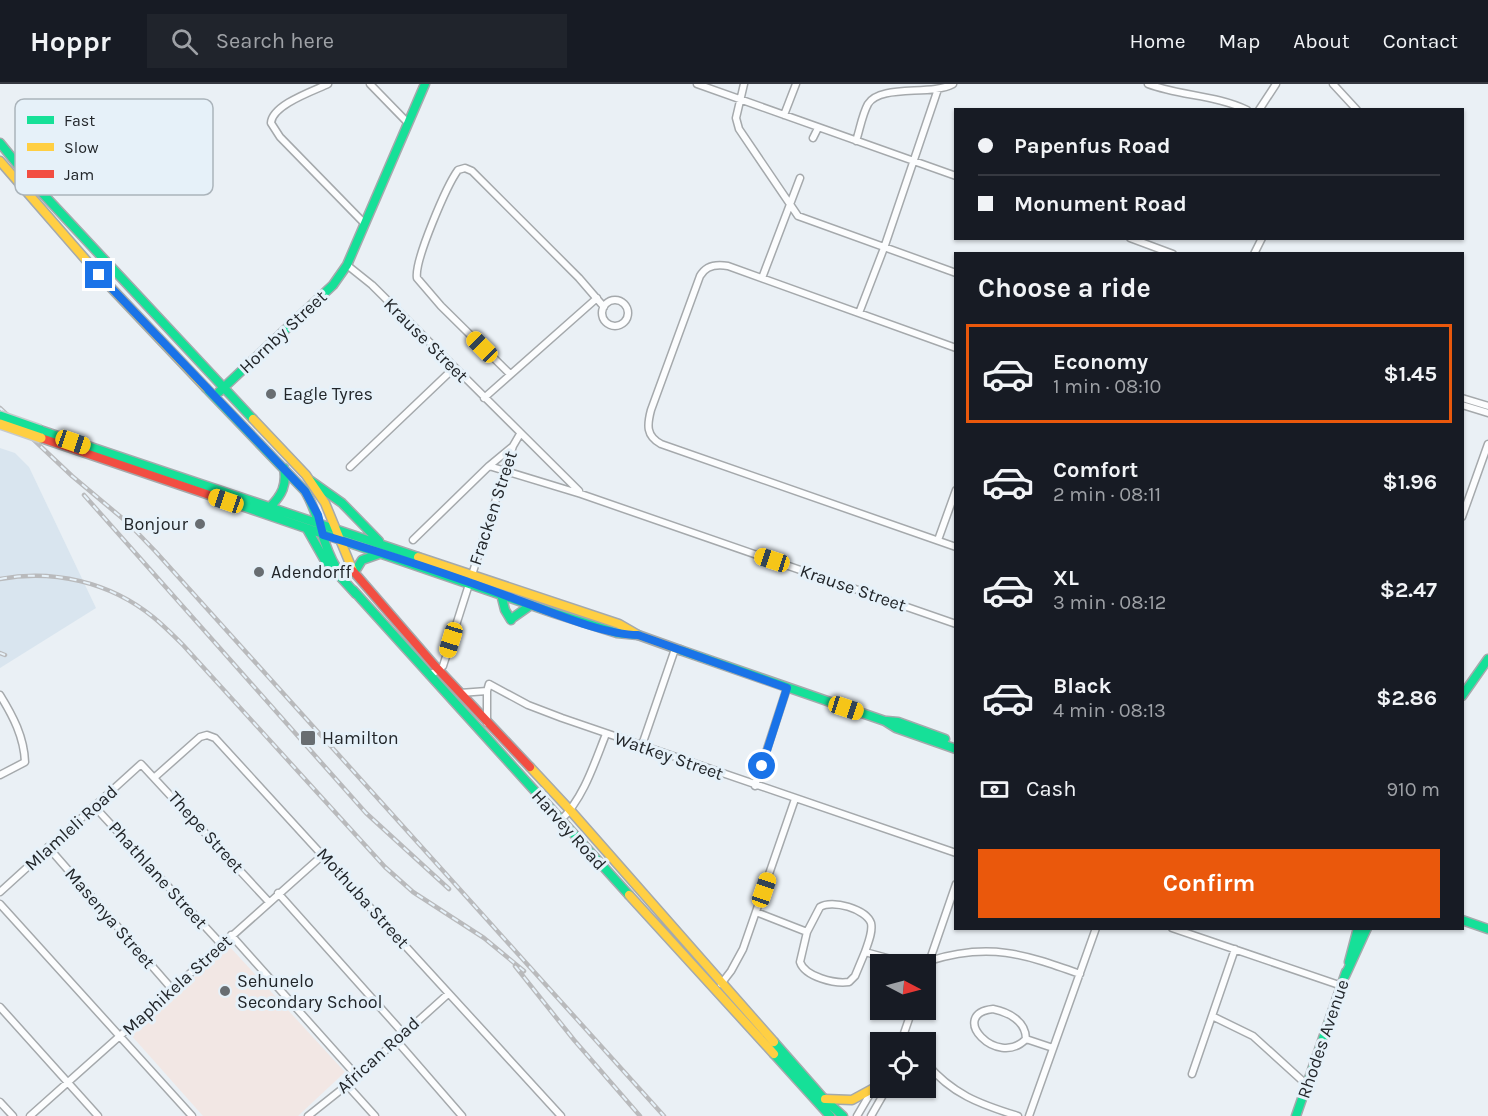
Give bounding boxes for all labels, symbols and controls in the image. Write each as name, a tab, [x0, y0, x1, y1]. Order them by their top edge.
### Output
search box	[147, 14, 567, 68]
text: Hoppr	[30, 25, 111, 58]
icon: search	[168, 25, 201, 58]
text: Search here	[216, 28, 334, 54]
text: Home	[1130, 29, 1186, 53]
text: Map	[1219, 29, 1260, 53]
text: About	[1293, 29, 1350, 53]
text: Contact	[1383, 29, 1458, 53]
legend	[15, 99, 213, 195]
text: Fast	[64, 111, 95, 130]
text: Papenfus Road	[1014, 133, 1170, 159]
text: Slow	[64, 138, 99, 157]
text: Jam	[64, 165, 94, 184]
text: Monument Road	[1014, 191, 1187, 217]
route end	[85, 261, 112, 288]
text: Choose a ride	[978, 272, 1151, 304]
street label: Hornby Street	[235, 286, 332, 378]
street label: Krause Street	[379, 293, 473, 387]
car	[463, 328, 501, 366]
icon: car	[981, 347, 1035, 401]
text: Economy	[1053, 349, 1148, 375]
text: $1.45	[1383, 361, 1437, 387]
text: 1 min · 08:10	[1053, 375, 1161, 398]
place label: Eagle Tyres	[283, 383, 373, 405]
marker: Eagle Tyres	[264, 387, 278, 401]
car	[53, 428, 93, 456]
street label: Fracken Street	[464, 448, 522, 568]
icon: car	[981, 455, 1035, 509]
text: Comfort	[1053, 457, 1138, 483]
text: $1.96	[1382, 469, 1437, 495]
text: 2 min · 08:11	[1053, 483, 1161, 506]
car	[206, 487, 246, 515]
place label: Bonjour	[123, 513, 188, 535]
marker: Bonjour	[193, 517, 207, 531]
car	[752, 546, 792, 574]
street label: Krause Street	[797, 560, 909, 616]
place label: Adendorff	[271, 561, 352, 583]
icon: car	[981, 563, 1035, 617]
marker: Adendorff	[252, 565, 266, 579]
text: XL	[1053, 565, 1079, 591]
text: $2.47	[1380, 577, 1437, 603]
text: 3 min · 08:12	[1053, 591, 1166, 614]
car	[437, 620, 465, 660]
icon: car	[981, 671, 1035, 725]
text: Black	[1053, 673, 1112, 699]
text: $2.86	[1376, 685, 1437, 711]
car	[826, 694, 866, 722]
text: 4 min · 08:13	[1053, 699, 1166, 722]
place label: Hamilton	[322, 727, 399, 749]
street label: Watkey Street	[612, 727, 727, 785]
marker: Hamilton	[299, 729, 317, 747]
route start	[748, 752, 775, 779]
icon: cash	[978, 773, 1011, 806]
text: Cash	[1026, 776, 1076, 802]
text: 910 m	[1386, 778, 1440, 801]
street label: Mlamleli Road	[20, 781, 122, 875]
street label: Harvey Road	[527, 785, 611, 875]
street label: Thepe Street	[164, 787, 249, 878]
street label: Phathlane Street	[104, 817, 212, 933]
street label: Mothuba Street	[312, 843, 414, 953]
button: Confirm	[978, 849, 1440, 918]
street label: Masenya Street	[60, 863, 160, 973]
car	[750, 870, 778, 910]
street label: Maphikela Street	[118, 930, 237, 1040]
north arrow	[870, 954, 936, 1020]
map controls	[870, 954, 936, 1098]
place label: Sehunelo Secondary School	[237, 970, 383, 1013]
street label: Rhodes Avenue	[1292, 977, 1354, 1101]
marker: Sehunelo Secondary School	[218, 984, 232, 998]
street label: African Road	[332, 1012, 424, 1098]
button: locate	[870, 1032, 936, 1098]

